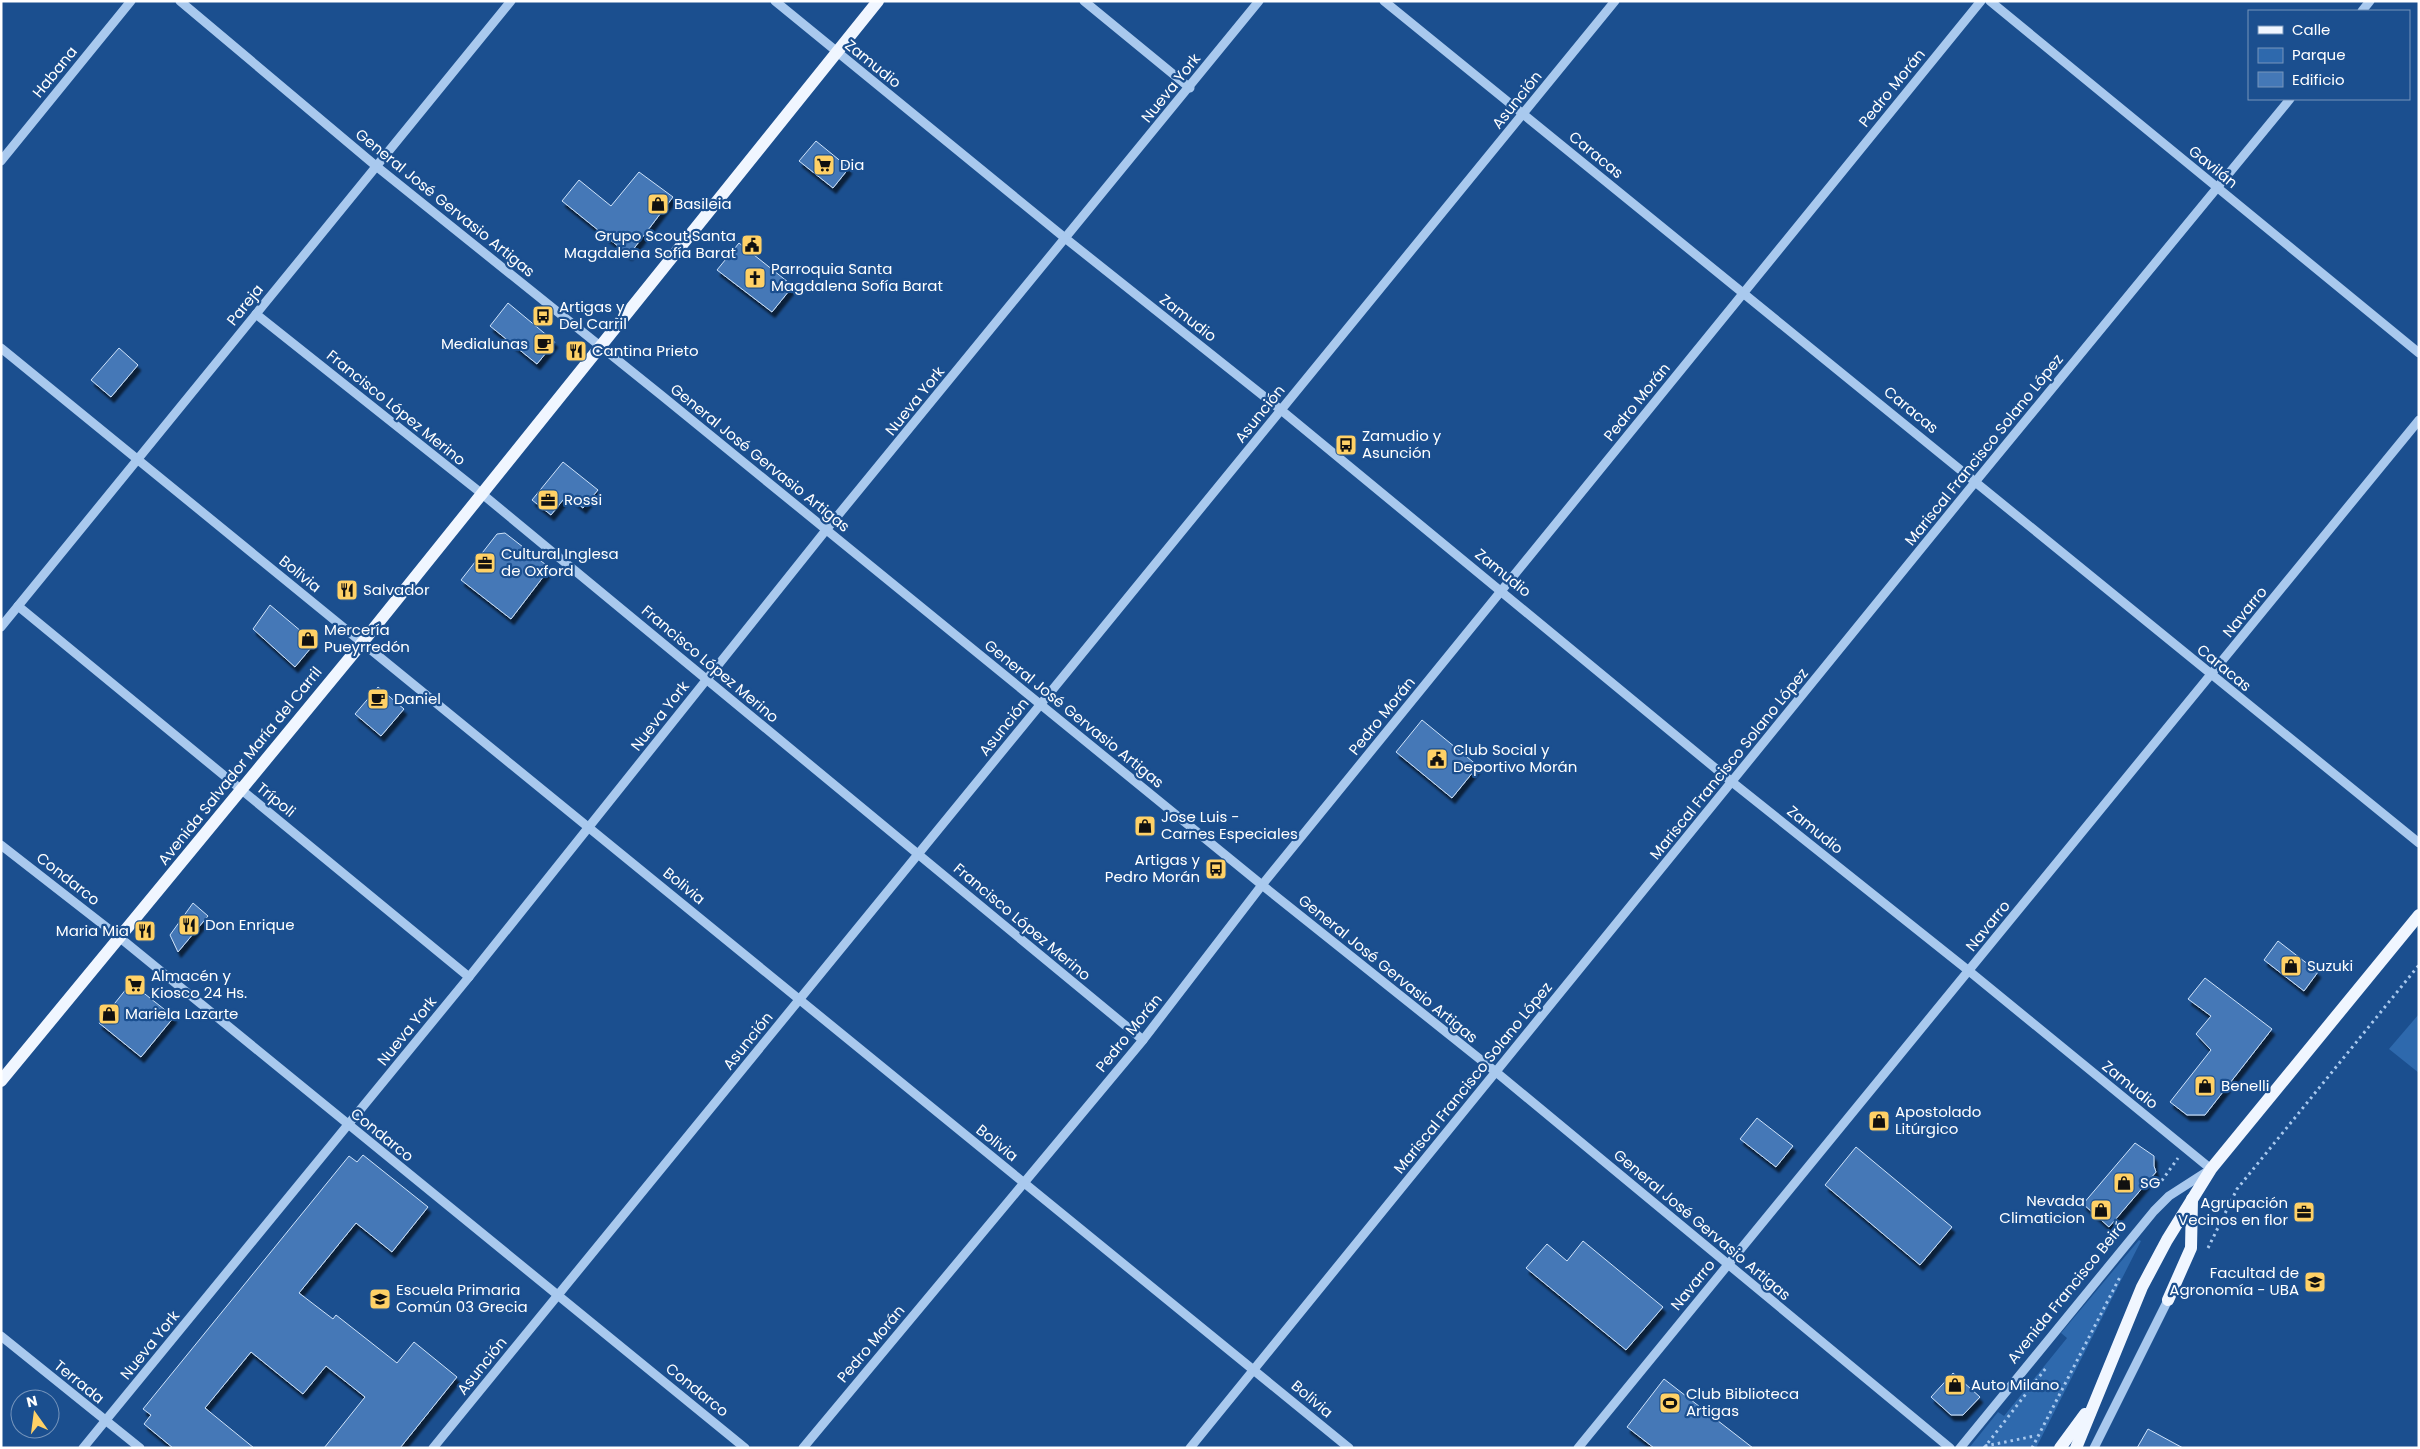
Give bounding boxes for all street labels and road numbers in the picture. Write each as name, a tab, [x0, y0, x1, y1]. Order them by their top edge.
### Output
street label: Zamudio	[841, 34, 906, 93]
street label: Habana	[27, 42, 82, 102]
street label: Pedro Morán	[1853, 44, 1930, 131]
street label: Nueva York	[1136, 48, 1205, 127]
street label: Asunción	[1487, 66, 1547, 133]
street label: General José Gervasio Artigas	[351, 124, 540, 282]
street label: Caracas	[1565, 126, 1628, 183]
street label: Gavilán	[2184, 140, 2242, 193]
street label: Pareja	[221, 280, 268, 330]
street label: Zamudio	[1156, 289, 1221, 346]
street label: Francisco López Merino	[322, 345, 470, 470]
street label: Mariscal Francisco Solano López	[1900, 349, 2068, 550]
street label: Pedro Morán	[1598, 358, 1675, 445]
street label: Nueva York	[880, 361, 949, 440]
street label: General José Gervasio Artigas	[666, 379, 855, 537]
street label: Asunción	[1230, 380, 1290, 447]
street label: Caracas	[1880, 381, 1943, 438]
street label: Zamudio	[1471, 543, 1536, 602]
street label: Bolivia	[275, 550, 326, 597]
street label: Navarro	[2218, 582, 2272, 642]
street label: Francisco López Merino	[637, 600, 783, 727]
street label: General José Gervasio Artigas	[980, 635, 1169, 793]
street label: Caracas	[2193, 639, 2256, 696]
street label: Avenida Salvador María del Carril	[153, 662, 326, 869]
street label: Mariscal Francisco Solano López	[1645, 663, 1813, 864]
street label: Pedro Morán	[1343, 672, 1420, 759]
street label: Nueva York	[626, 676, 694, 755]
street label: Asunción	[974, 693, 1034, 760]
street label: Trípoli	[252, 777, 300, 822]
street label: Zamudio	[1783, 800, 1848, 859]
street label: Condarco	[32, 847, 104, 910]
street label: Francisco López Merino	[949, 858, 1095, 985]
street label: Bolivia	[659, 862, 710, 909]
street label: General José Gervasio Artigas	[1294, 890, 1483, 1048]
street label: Navarro	[1961, 896, 2015, 956]
street label: Mariscal Francisco Solano López	[1389, 977, 1557, 1178]
street label: Pedro Morán	[1090, 989, 1167, 1076]
street label: Nueva York	[372, 991, 441, 1070]
street label: Asunción	[718, 1007, 778, 1074]
street label: Zamudio	[2098, 1055, 2163, 1114]
street label: Condarco	[346, 1103, 418, 1166]
street label: Bolivia	[972, 1119, 1023, 1166]
street label: General José Gervasio Artigas	[1609, 1144, 1795, 1305]
street label: Avenida Francisco Beiró	[2002, 1216, 2131, 1368]
street label: Navarro	[1666, 1255, 1720, 1315]
street label: Pedro Morán	[832, 1300, 909, 1387]
street label: Nueva York	[115, 1305, 184, 1384]
street label: Asunción	[452, 1332, 512, 1399]
street label: Terrada	[50, 1355, 109, 1408]
street label: Condarco	[661, 1358, 733, 1421]
street label: Bolivia	[1287, 1375, 1338, 1422]

